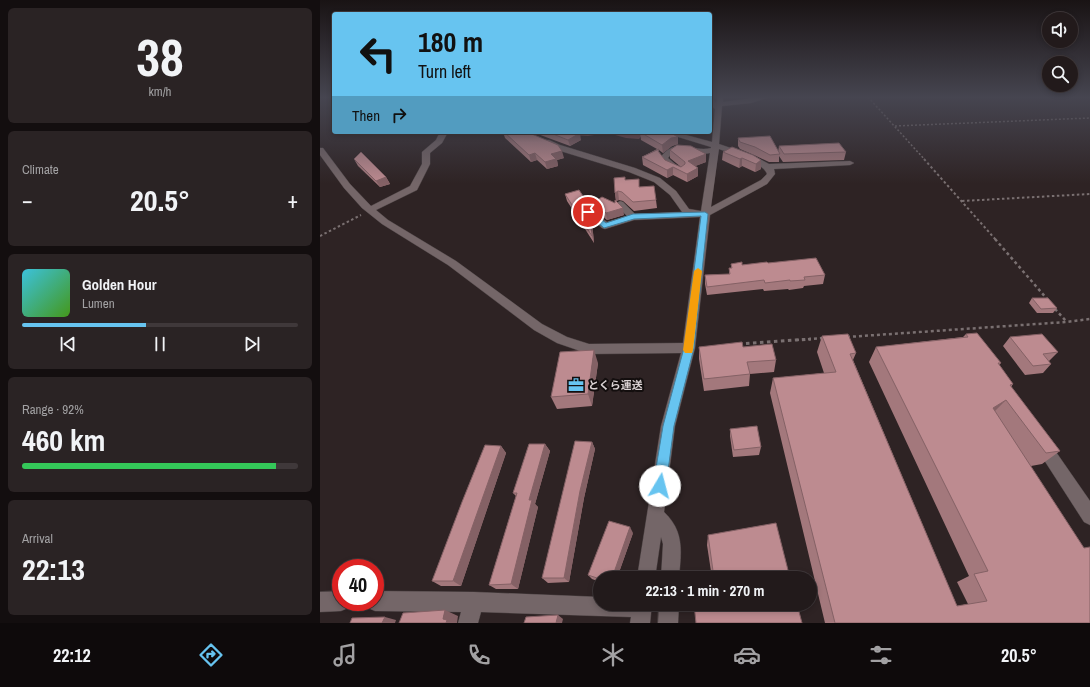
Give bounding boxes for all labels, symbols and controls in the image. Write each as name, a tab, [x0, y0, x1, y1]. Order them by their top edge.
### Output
map controls	[1042, 12, 1078, 92]
button: sound	[1042, 12, 1078, 48]
text: 38	[136, 22, 184, 92]
text: 180 m	[418, 23, 483, 61]
icon: left	[352, 28, 404, 80]
button: search	[1042, 56, 1078, 92]
text: Turn left	[418, 59, 471, 84]
text: km/h	[148, 83, 172, 100]
icon: right	[388, 104, 410, 126]
text: Then	[352, 105, 380, 126]
text: Climate	[22, 161, 59, 178]
text: 20.5°	[130, 180, 190, 220]
text: −	[22, 185, 33, 215]
text: +	[287, 185, 298, 215]
pin	[571, 195, 605, 229]
icon: arrive	[577, 201, 599, 223]
text: Golden Hour	[82, 274, 157, 295]
text: Lumen	[82, 295, 115, 312]
icon: previous	[57, 333, 79, 355]
icon: pause	[149, 333, 171, 355]
icon: next	[241, 333, 263, 355]
office icon: とくら運送	[567, 376, 585, 394]
place label: とくら運送	[588, 378, 643, 392]
text: Range · 92%	[22, 401, 84, 418]
text: 460 km	[22, 420, 105, 460]
position arrow	[639, 465, 681, 507]
text: Arrival	[22, 530, 53, 547]
text: 22:13	[22, 549, 85, 589]
speed limit sign: 40	[332, 559, 384, 611]
text: 22:13 · 1 min · 270 m	[646, 580, 764, 601]
icon: directions	[197, 641, 225, 669]
icon: music	[331, 641, 359, 669]
icon: phone	[465, 641, 493, 669]
icon: climate	[599, 641, 627, 669]
icon: car	[733, 641, 761, 669]
icon: filters	[867, 641, 895, 669]
text: 22:12	[53, 643, 91, 668]
text: 20.5°	[1001, 643, 1037, 668]

